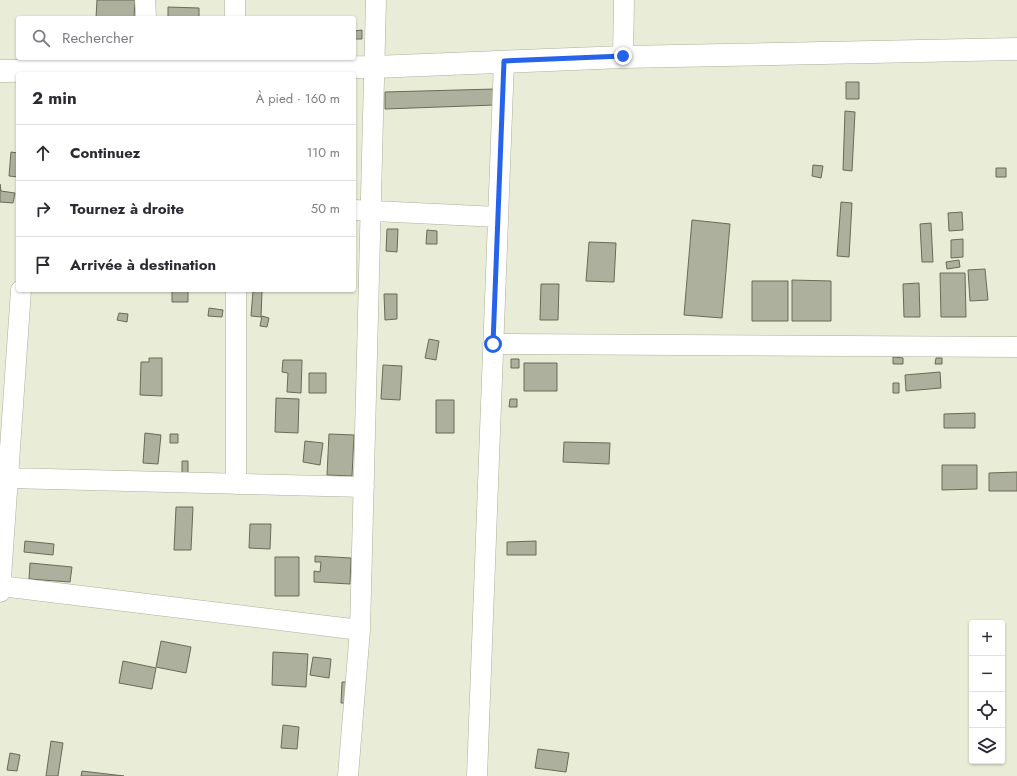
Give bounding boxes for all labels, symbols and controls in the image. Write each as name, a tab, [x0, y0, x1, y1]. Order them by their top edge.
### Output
search box	[16, 16, 356, 60]
icon: search	[30, 27, 52, 49]
text: Rechercher	[62, 27, 134, 49]
route end	[614, 47, 632, 65]
text: 2 min	[32, 86, 77, 110]
text: À pied · 160 m	[256, 89, 340, 108]
icon: ahead	[32, 142, 54, 164]
text: Continuez	[70, 142, 140, 164]
text: 110 m	[306, 143, 340, 162]
icon: right	[32, 198, 54, 220]
text: Tournez à droite	[70, 198, 184, 220]
text: 50 m	[311, 199, 340, 218]
icon: arrive	[32, 254, 54, 276]
text: Arrivée à destination	[70, 254, 216, 276]
route start	[484, 335, 502, 353]
map controls	[969, 620, 1005, 764]
button: +	[969, 620, 1005, 656]
button: −	[969, 656, 1005, 692]
button: locate	[969, 692, 1005, 728]
button: layers	[969, 728, 1005, 764]

